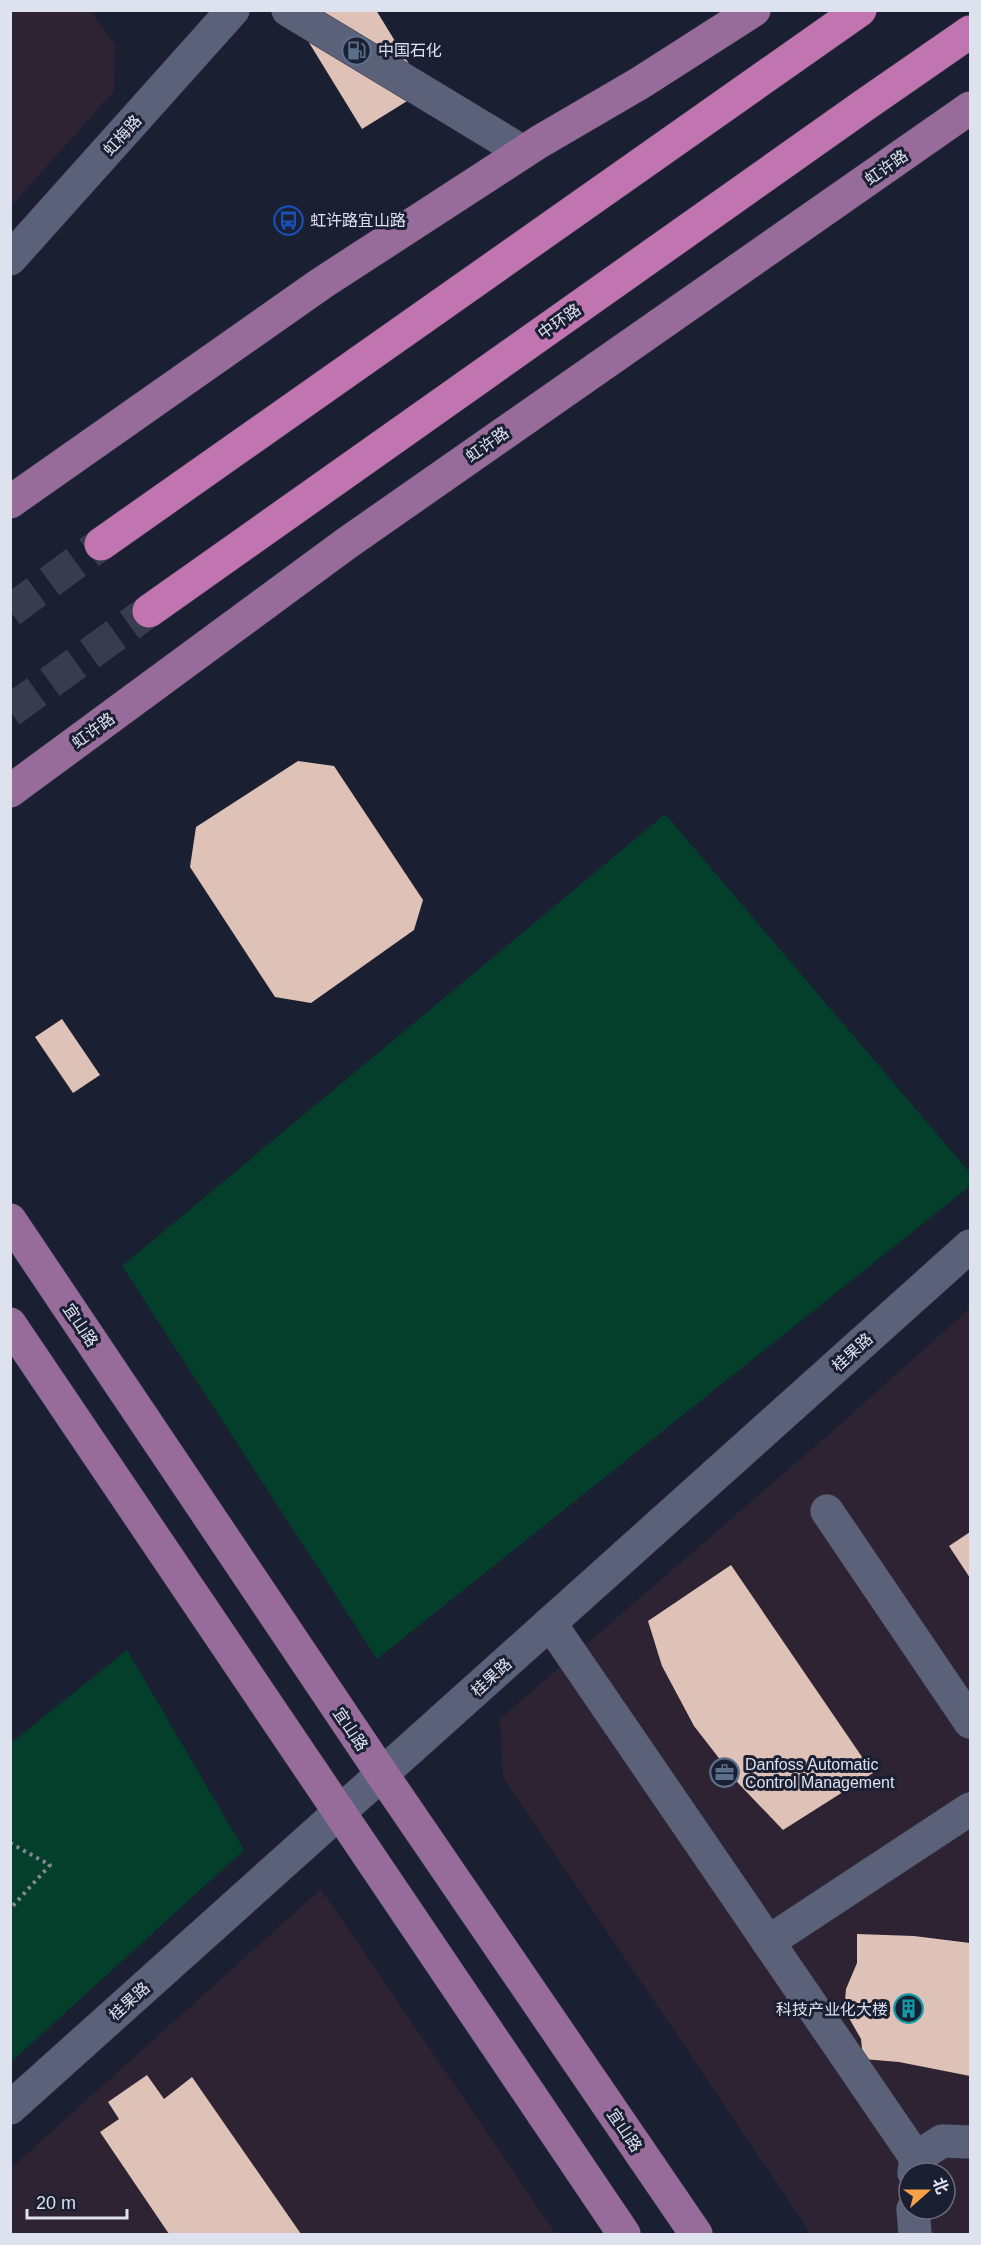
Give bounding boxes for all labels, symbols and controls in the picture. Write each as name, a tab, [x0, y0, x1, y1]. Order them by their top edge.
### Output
fuel station icon: 中国石化	[341, 34, 373, 66]
place label: 中国石化	[378, 42, 442, 59]
street label: 虹梅路	[100, 112, 145, 159]
street label: 虹许路	[862, 147, 911, 188]
bus stop icon: 虹许路宜山路	[273, 204, 305, 236]
place label: 虹许路宜山路	[310, 212, 406, 229]
street label: 中环路	[535, 301, 584, 342]
street label: 虹许路	[463, 424, 512, 465]
street label: 虹许路	[69, 709, 118, 751]
street label: 宜山路	[60, 1301, 101, 1350]
street label: 桂果路	[829, 1330, 876, 1375]
street label: 桂果路	[468, 1655, 515, 1700]
street label: 宜山路	[330, 1705, 371, 1754]
place label: Danfoss Automatic Control Management	[745, 1756, 895, 1791]
office icon: Danfoss Automatic Control Management	[708, 1757, 740, 1789]
street label: 桂果路	[106, 1979, 153, 2024]
building icon: 科技产业化大楼	[893, 1993, 925, 2025]
place label: 科技产业化大楼	[776, 2001, 888, 2018]
street label: 宜山路	[604, 2106, 645, 2155]
north arrow	[897, 2161, 957, 2221]
text: 北	[930, 2175, 951, 2196]
scale bar	[27, 2182, 128, 2220]
text: 20 m	[36, 2193, 76, 2213]

